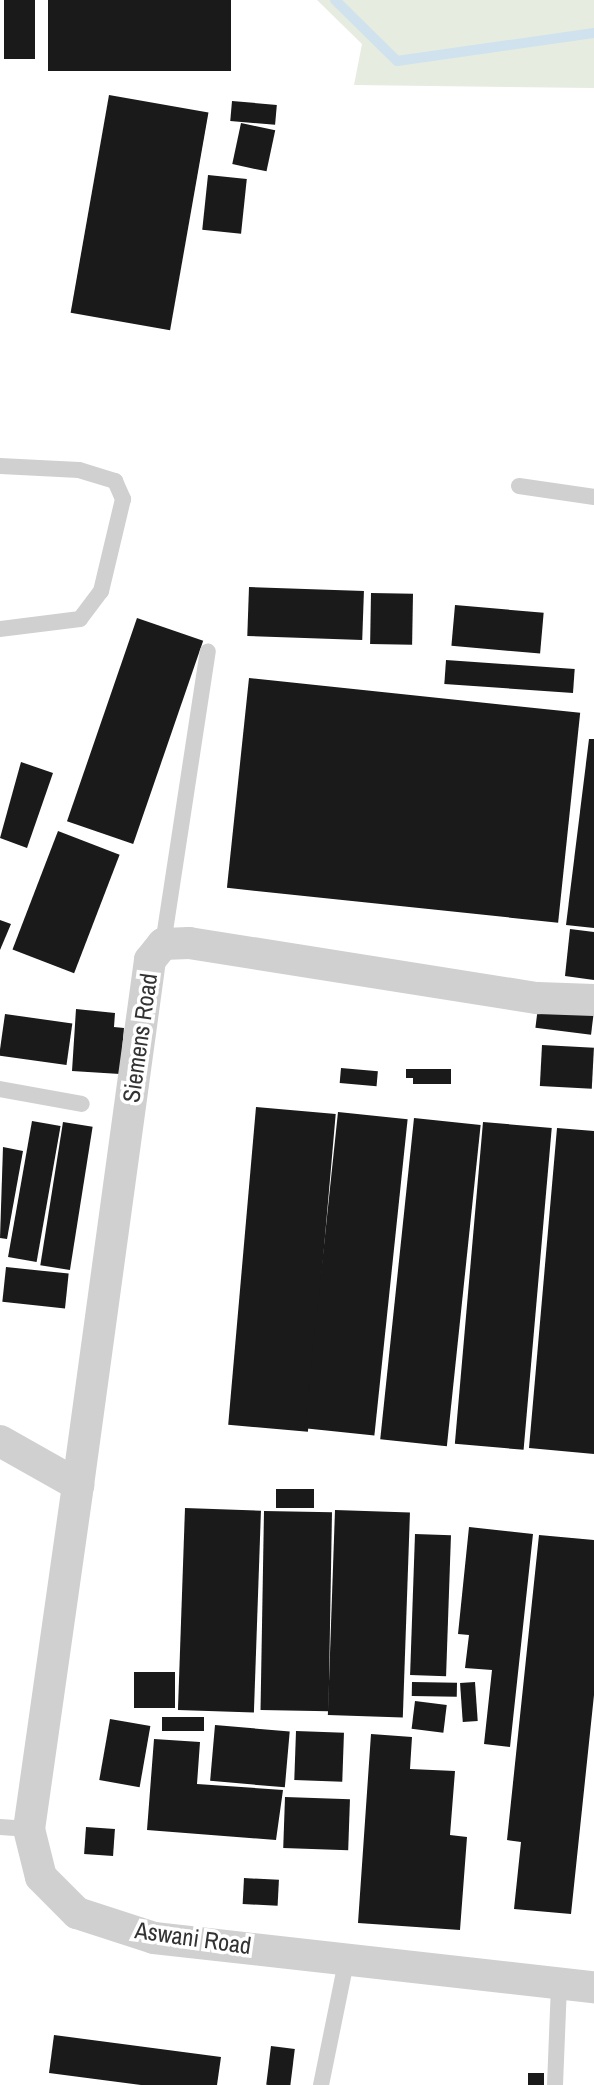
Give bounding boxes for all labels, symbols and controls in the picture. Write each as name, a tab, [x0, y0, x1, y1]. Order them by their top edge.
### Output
street label: Siemens Road	[117, 972, 163, 1104]
street label: Aswani Road	[133, 1916, 253, 1960]

